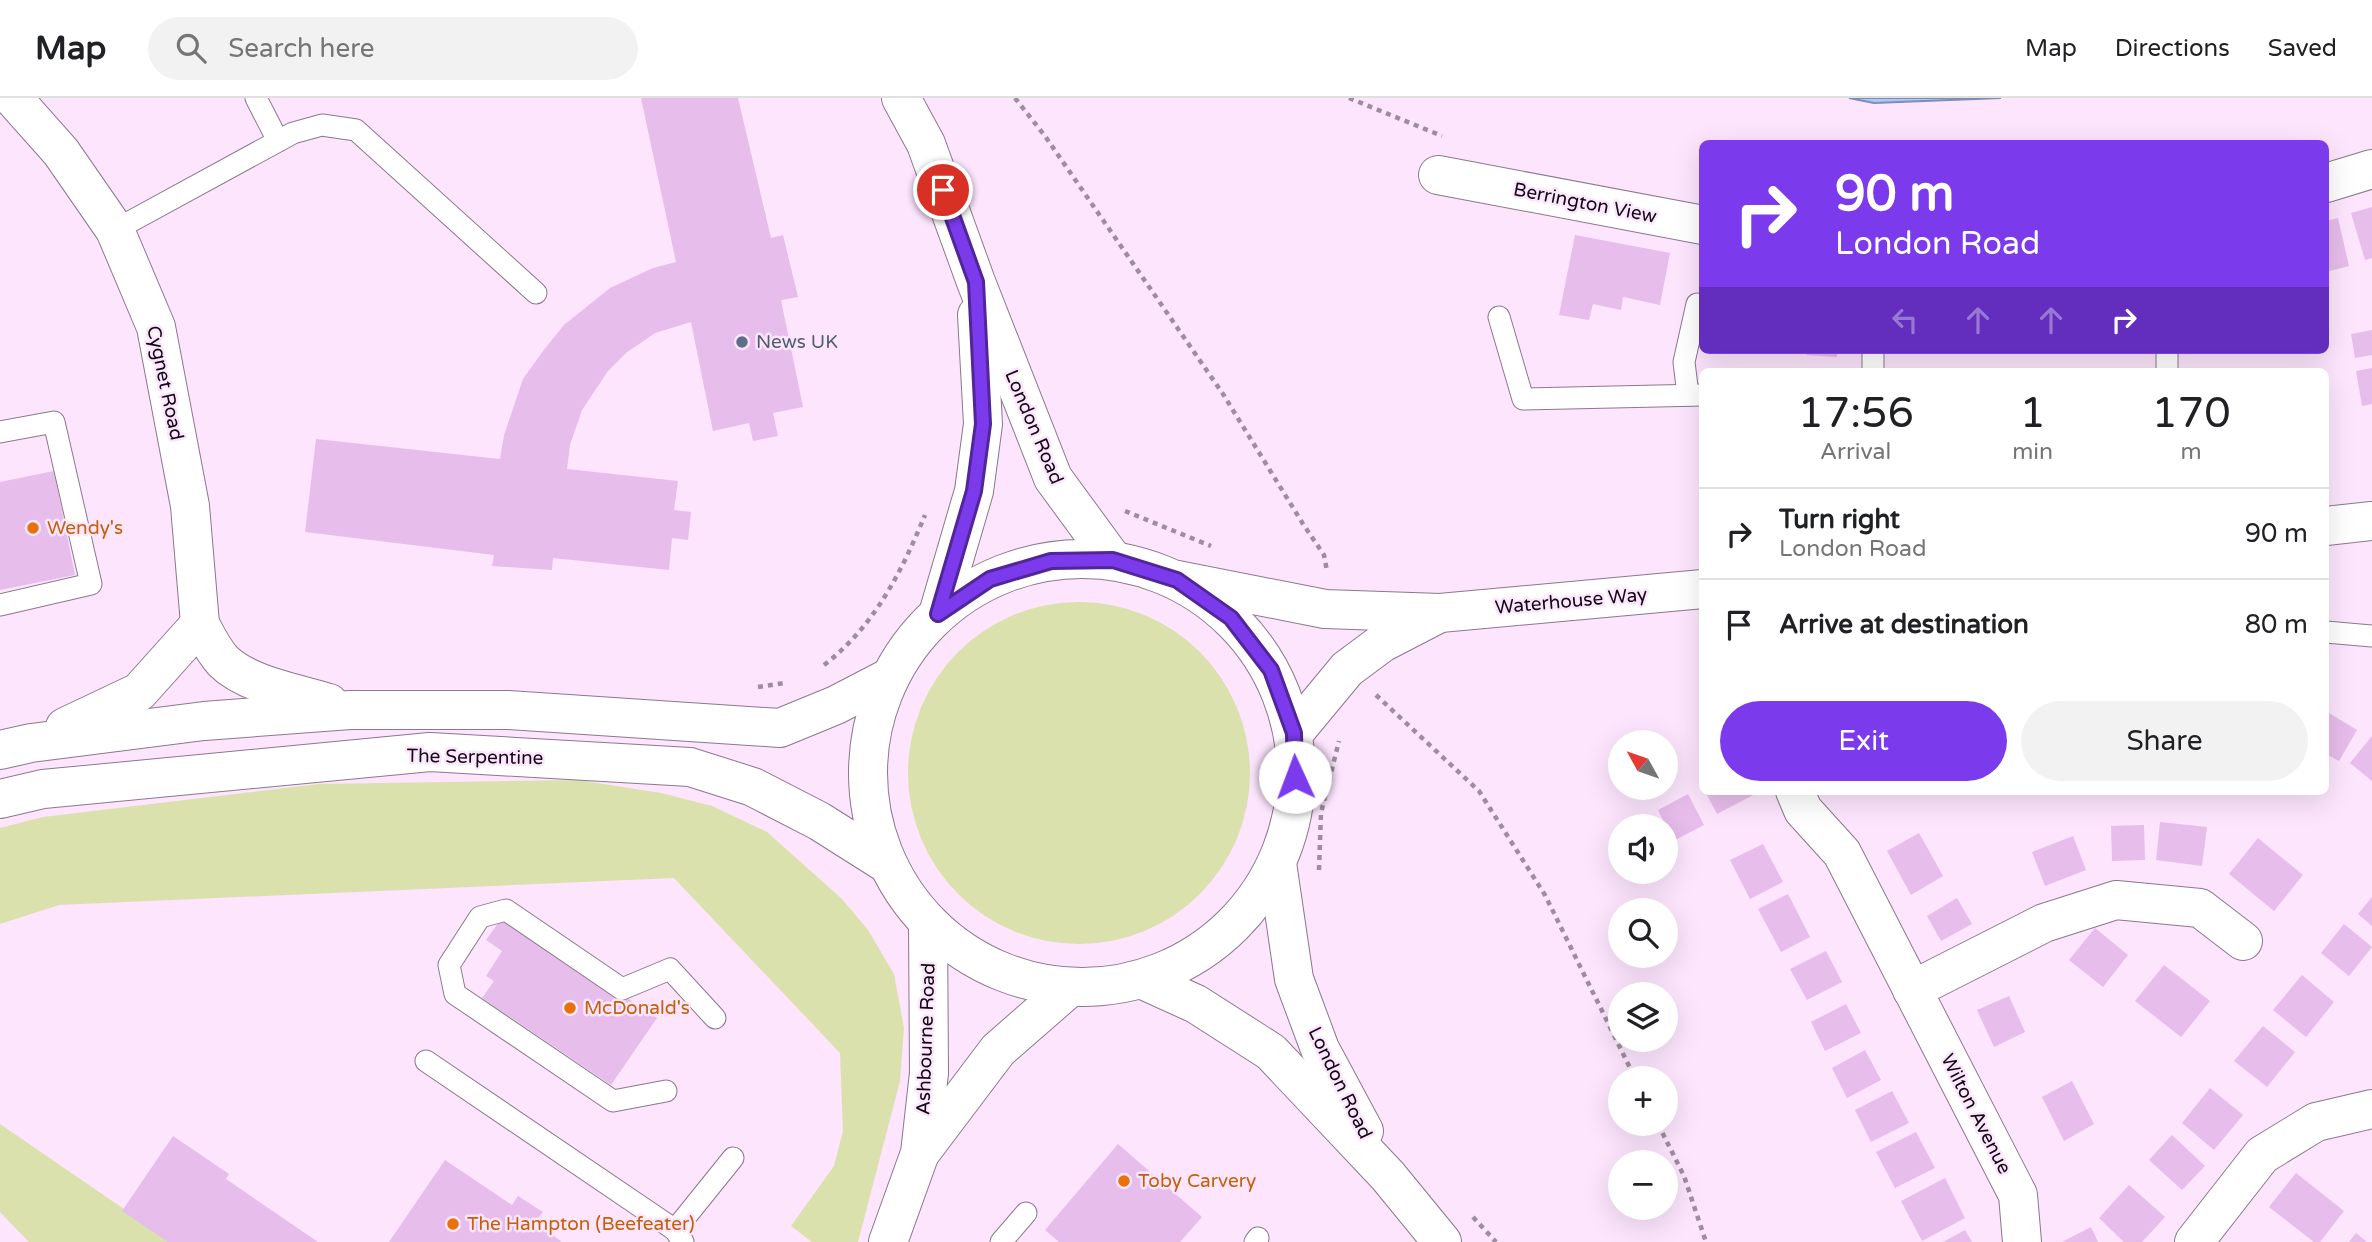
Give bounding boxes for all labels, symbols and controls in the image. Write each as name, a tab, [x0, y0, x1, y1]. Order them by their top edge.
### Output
search box	[148, 17, 638, 80]
text: Map	[35, 29, 106, 68]
icon: search	[172, 29, 210, 67]
text: Search here	[228, 33, 374, 64]
text: Map	[2025, 34, 2077, 63]
text: Directions	[2115, 34, 2230, 63]
text: Saved	[2268, 34, 2337, 63]
pin	[913, 160, 973, 220]
text: 90 m	[1835, 165, 1954, 224]
icon: right	[1720, 168, 1811, 259]
icon: arrive	[924, 171, 962, 209]
street label: Berrington View	[1512, 178, 1658, 228]
text: London Road	[1835, 225, 2040, 263]
icon: left	[1886, 301, 1924, 339]
icon: ahead	[1959, 301, 1997, 339]
icon: ahead	[2032, 301, 2070, 339]
icon: right	[2105, 301, 2143, 339]
street label: Cygnet Road	[142, 324, 188, 442]
place label: News UK	[756, 331, 838, 353]
marker: News UK	[734, 334, 750, 350]
street label: London Road	[1000, 367, 1068, 487]
text: 17:56	[1797, 388, 1914, 439]
text: 1	[2019, 388, 2046, 439]
text: 170	[2151, 388, 2231, 439]
text: Arrival	[1820, 438, 1891, 466]
text: min	[2012, 438, 2053, 466]
text: m	[2180, 438, 2202, 466]
text: Turn right	[1779, 504, 1900, 535]
icon: right	[1720, 515, 1758, 553]
place label: Wendy's	[47, 517, 123, 539]
text: 90 m	[2245, 518, 2308, 549]
marker: Wendy's	[25, 520, 41, 536]
text: London Road	[1779, 535, 1927, 563]
street label: Waterhouse Way	[1494, 583, 1648, 619]
icon: arrive	[1720, 606, 1758, 644]
text: Arrive at destination	[1779, 609, 2029, 640]
text: 80 m	[2245, 609, 2308, 640]
button: Exit	[1720, 701, 2007, 781]
button: Share	[2021, 701, 2308, 781]
north arrow	[1608, 730, 1678, 800]
map controls	[1608, 730, 1678, 1220]
position arrow	[1258, 740, 1332, 814]
street label: The Serpentine	[406, 745, 544, 769]
button: sound	[1608, 814, 1678, 884]
button: search	[1608, 898, 1678, 968]
street label: Ashbourne Road	[912, 963, 940, 1115]
button: layers	[1608, 982, 1678, 1052]
place label: McDonald's	[584, 997, 690, 1019]
marker: McDonald's	[562, 1000, 578, 1016]
street label: London Road	[1303, 1023, 1377, 1143]
street label: Wilton Avenue	[1936, 1050, 2016, 1178]
button: +	[1608, 1066, 1678, 1136]
button: −	[1608, 1150, 1678, 1220]
place label: Toby Carvery	[1138, 1170, 1256, 1192]
marker: Toby Carvery	[1116, 1173, 1132, 1189]
place label: The Hampton (Beefeater)	[467, 1213, 695, 1235]
marker: The Hampton (Beefeater)	[445, 1216, 461, 1232]

